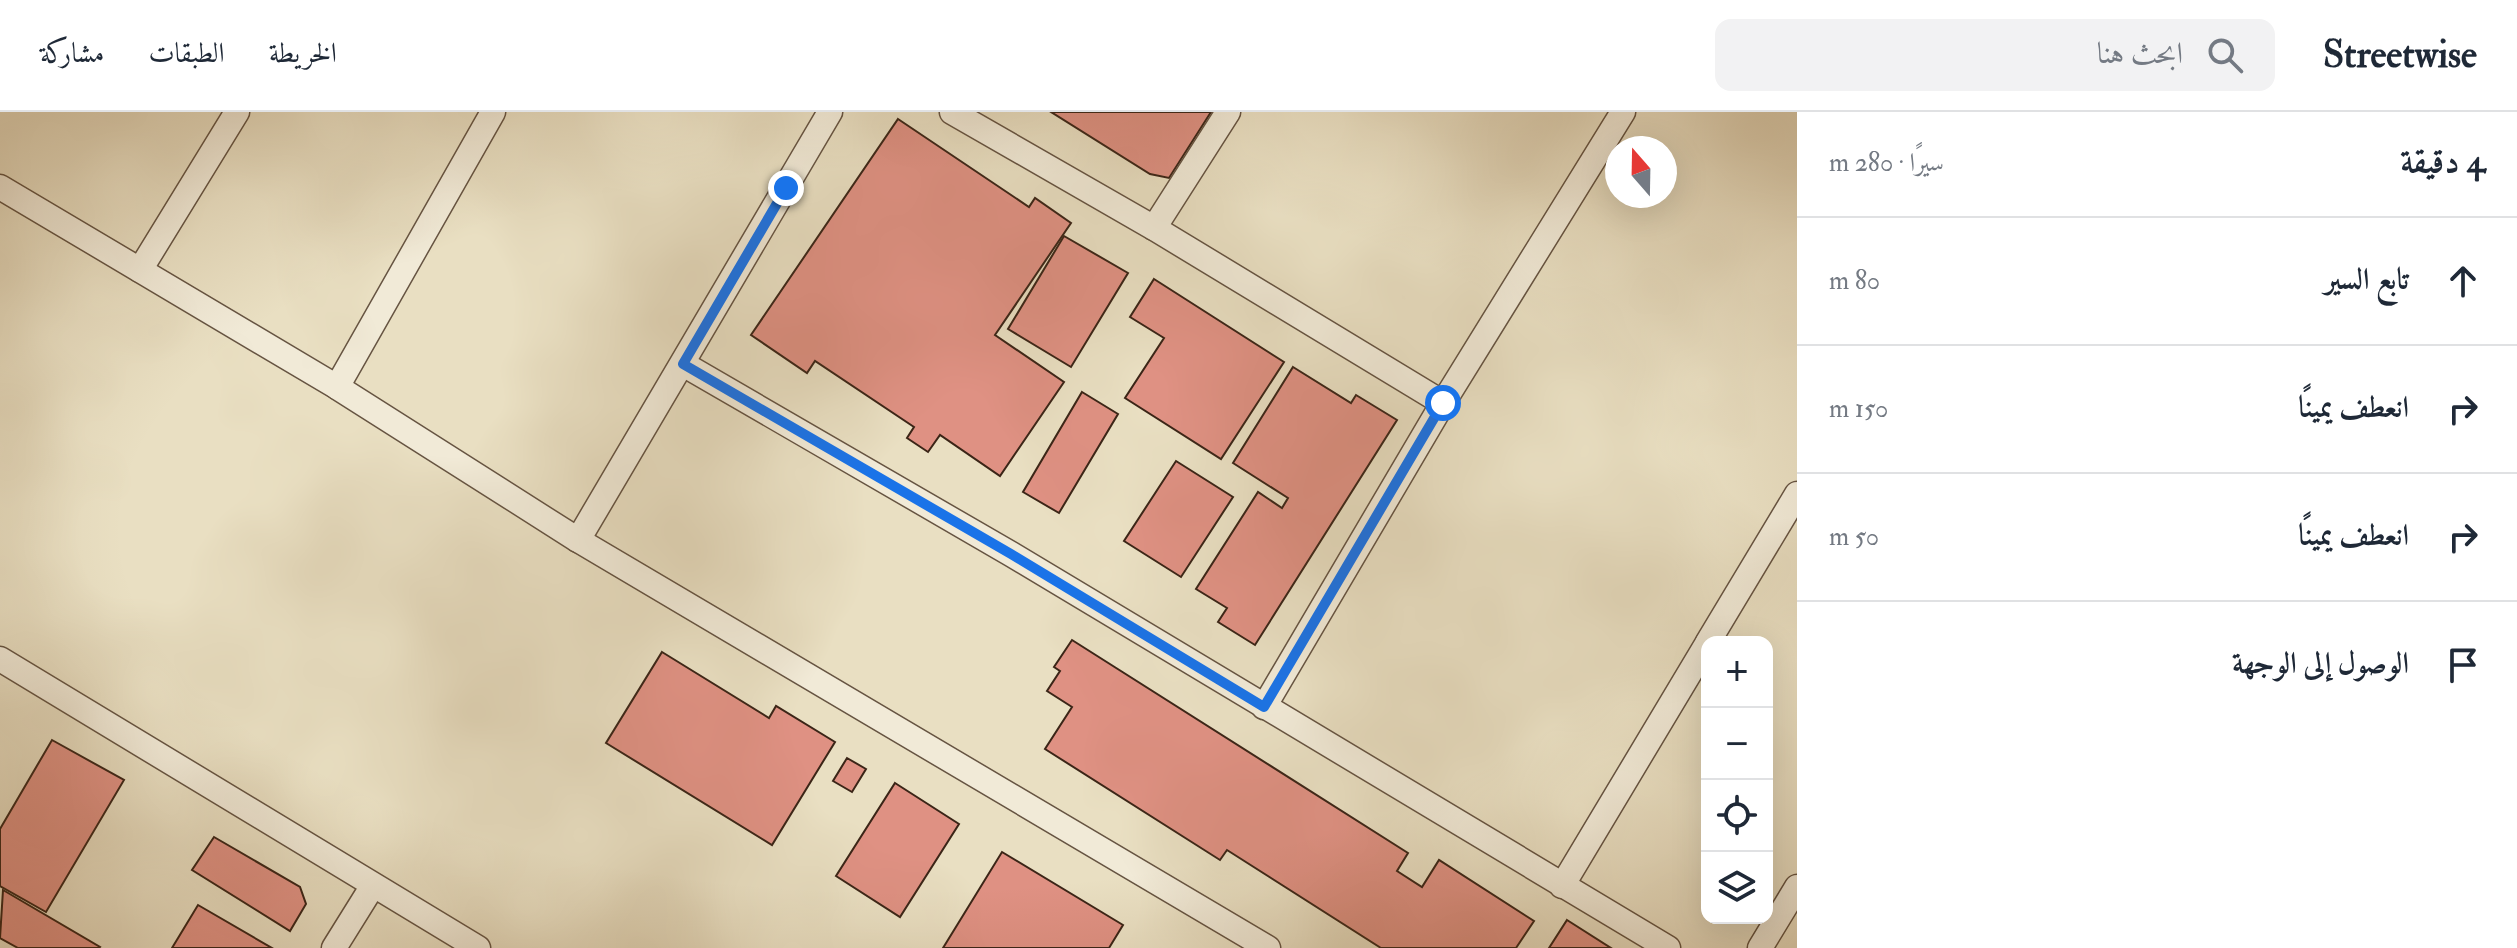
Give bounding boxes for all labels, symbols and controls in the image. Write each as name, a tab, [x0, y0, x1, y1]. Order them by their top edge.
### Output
search box	[1715, 19, 2275, 91]
text: Streetwise	[2323, 31, 2477, 79]
icon: search	[2203, 33, 2247, 77]
text: ابحث هنا	[2097, 35, 2183, 72]
text: مشاركة	[40, 36, 104, 71]
text: الطبقات	[148, 36, 225, 71]
text: الخريطة	[269, 36, 337, 71]
north arrow	[1605, 136, 1677, 208]
text: 4 دقيقة	[2400, 140, 2485, 183]
text: سيرًا · 280 m	[1829, 147, 1944, 179]
route end	[768, 170, 804, 206]
icon: ahead	[2441, 259, 2485, 303]
text: تابع السير	[2324, 261, 2409, 298]
text: 80 m	[1829, 265, 1880, 297]
route start	[1425, 385, 1461, 421]
icon: right	[2441, 387, 2485, 431]
text: انعطف يمينًا	[2298, 389, 2409, 426]
text: 150 m	[1829, 393, 1888, 425]
icon: right	[2441, 515, 2485, 559]
text: انعطف يمينًا	[2298, 517, 2409, 554]
text: 50 m	[1829, 521, 1879, 553]
map controls	[1701, 636, 1773, 924]
button: +	[1701, 636, 1773, 708]
icon: arrive	[2441, 643, 2485, 687]
text: الوصول إلى الوجهة	[2232, 645, 2409, 682]
button: −	[1701, 708, 1773, 780]
button: locate	[1701, 780, 1773, 852]
button: layers	[1701, 852, 1773, 924]

